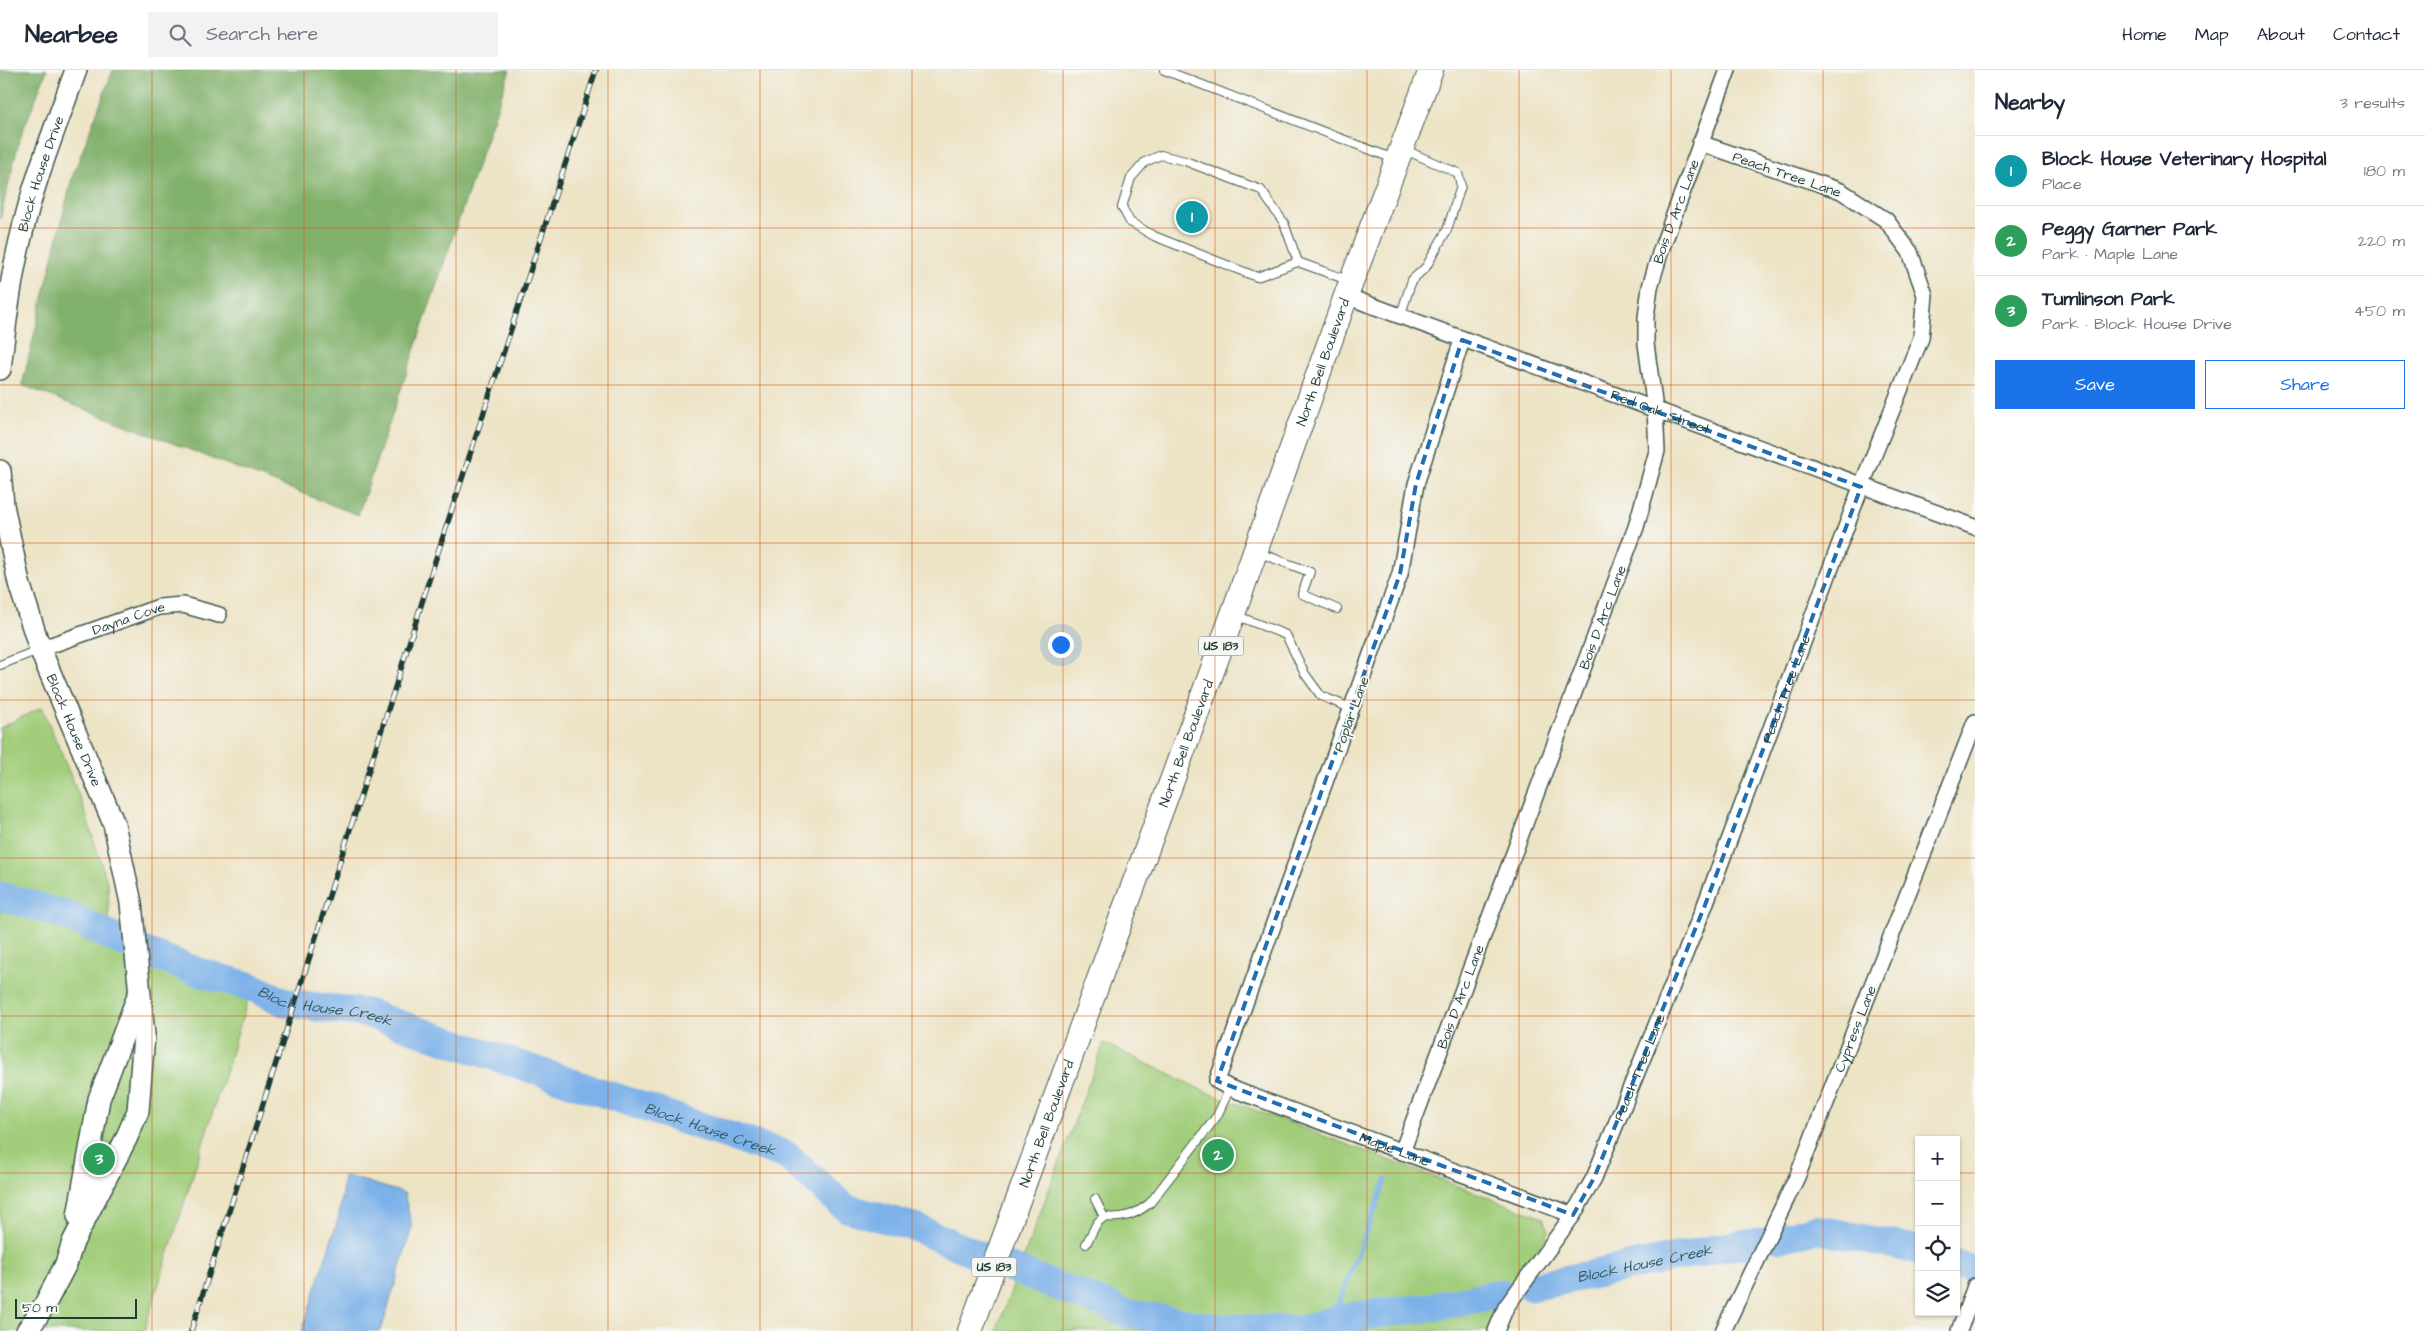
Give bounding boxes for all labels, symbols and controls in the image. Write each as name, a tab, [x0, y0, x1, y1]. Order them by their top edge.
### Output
search box	[148, 12, 498, 57]
text: Nearbee	[25, 18, 118, 52]
icon: search	[166, 21, 194, 49]
text: Search here	[206, 21, 318, 48]
text: Home	[2122, 22, 2167, 47]
text: Map	[2195, 22, 2229, 47]
text: About	[2257, 22, 2305, 47]
text: Contact	[2333, 22, 2400, 47]
text: Nearby	[1995, 88, 2065, 117]
text: 3 results	[2340, 92, 2405, 114]
street label: Block House Drive	[14, 113, 70, 234]
text: Block House Veterinary Hospital	[2042, 146, 2326, 173]
street label: Peach Tree Lane	[1730, 147, 1844, 203]
street label: Bois D Arc Lane	[1648, 156, 1705, 266]
text: 1	[2010, 160, 2012, 182]
text: 180 m	[2364, 160, 2405, 182]
text: Place	[2042, 173, 2082, 195]
pin: 1	[1176, 198, 1208, 236]
text: Peggy Garner Park	[2042, 216, 2217, 243]
text: 2	[2006, 230, 2016, 252]
text: 220 m	[2358, 230, 2405, 252]
text: Park · Maple Lane	[2042, 243, 2178, 265]
text: Tumlinson Park	[2042, 286, 2175, 313]
street label: North Bell Boulevard	[1292, 296, 1355, 429]
text: 3	[2007, 300, 2015, 322]
text: 450 m	[2354, 300, 2405, 322]
text: Park · Block House Drive	[2042, 313, 2232, 335]
button: Save	[1995, 360, 2195, 409]
button: Share	[2205, 360, 2405, 409]
street label: Red Oak Street	[1608, 385, 1713, 440]
street label: Bois D Arc Lane	[1575, 562, 1632, 673]
street label: Dayna Cove	[90, 598, 166, 641]
your location	[1048, 632, 1074, 658]
street label: Peach Tree Lane	[1757, 632, 1816, 746]
road number: US 183	[1198, 636, 1244, 656]
street label: Block House Drive	[41, 671, 106, 790]
street label: Poplar Lane	[1329, 674, 1375, 755]
street label: North Bell Boulevard	[1154, 677, 1219, 810]
street label: Bois D Arc Lane	[1433, 942, 1490, 1052]
water label: Block House Creek	[254, 981, 395, 1032]
street label: Cypress Lane	[1830, 982, 1882, 1076]
street label: Peach Tree Lane	[1609, 1011, 1671, 1124]
street label: North Bell Boulevard	[1015, 1057, 1080, 1190]
water label: Block House Creek	[641, 1098, 779, 1162]
street label: Maple Lane	[1357, 1128, 1433, 1172]
pin: 2	[1202, 1136, 1234, 1174]
map controls	[1915, 1136, 1960, 1316]
button: +	[1915, 1136, 1960, 1181]
pin: 3	[83, 1140, 115, 1178]
button: −	[1915, 1181, 1960, 1226]
button: locate	[1915, 1226, 1960, 1271]
water label: Block House Creek	[1575, 1240, 1715, 1288]
road number: US 183	[972, 1258, 1016, 1276]
button: layers	[1915, 1271, 1960, 1316]
scale bar	[15, 1296, 138, 1319]
text: 50 m	[22, 1298, 57, 1318]

